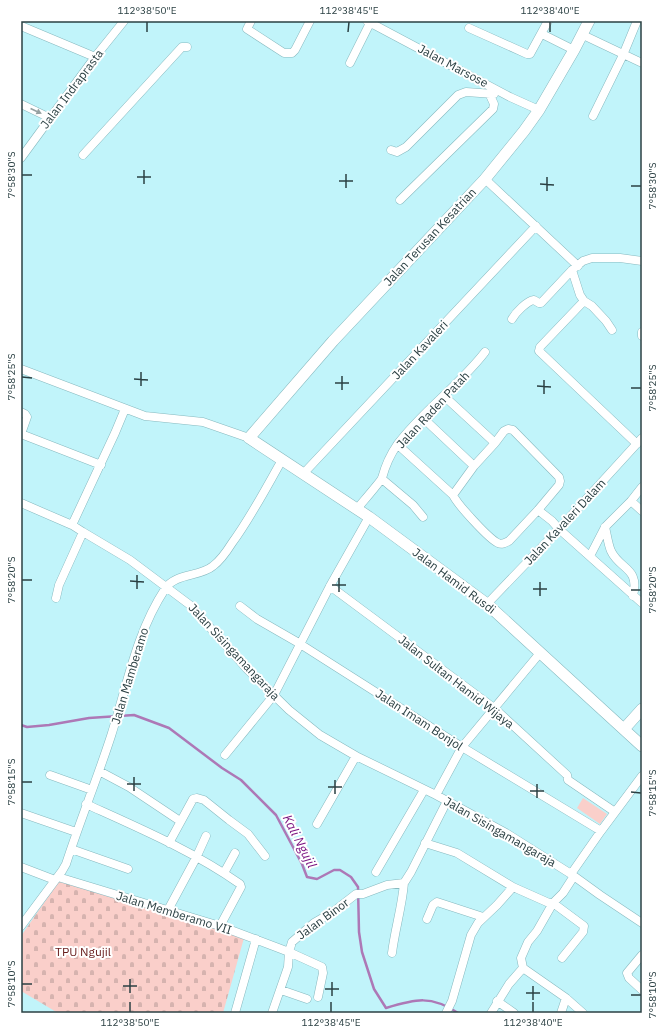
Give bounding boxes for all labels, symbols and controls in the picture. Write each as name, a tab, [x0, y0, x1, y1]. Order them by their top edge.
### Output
text: 112°38'50"E	[117, 4, 177, 17]
text: 112°38'45"E	[319, 4, 379, 17]
text: 112°38'40"E	[520, 4, 580, 17]
street label: Jalan Marsose	[416, 41, 491, 91]
street label: Jalan Indraprasta	[37, 46, 107, 131]
one-way arrow	[30, 108, 41, 114]
text: 7°58'30"S	[5, 151, 18, 199]
text: 7°58'30"S	[646, 162, 659, 210]
street label: Jalan Terusan Kesatrian	[380, 185, 479, 289]
street label: Jalan Kavaleri	[389, 317, 451, 382]
text: 7°58'25"S	[5, 353, 18, 401]
text: 7°58'25"S	[646, 364, 659, 412]
street label: Jalan Raden Patah	[393, 368, 472, 451]
street label: Jalan Kavaleri Dalam	[521, 475, 608, 568]
street label: Jalan Hamid Rusdi	[410, 544, 499, 617]
text: 7°58'20"S	[5, 556, 18, 604]
text: 7°58'20"S	[646, 566, 659, 614]
street label: Jalan Sisingamangaraja	[186, 600, 283, 704]
street label: Jalan Mamberamo	[108, 626, 151, 726]
street label: Jalan Sultan Hamid Wijaya	[396, 632, 518, 732]
street label: Jalan Imam Bonjol	[373, 686, 466, 753]
text: 7°58'15"S	[5, 758, 18, 806]
text: 7°58'15"S	[646, 769, 659, 817]
street label: Jalan Sisingamangaraja	[442, 793, 559, 870]
water label: Kali Ngujil	[279, 812, 321, 871]
street label: Jalan Memberamo VII	[115, 888, 234, 937]
street label: Jalan Binor	[294, 894, 352, 942]
park label: TPU Ngujil	[55, 944, 111, 959]
text: 7°58'10"S	[5, 960, 18, 1008]
text: 7°58'10"S	[646, 971, 659, 1019]
text: 112°38'50"E	[100, 1016, 160, 1029]
text: 112°38'45"E	[301, 1016, 361, 1029]
text: 112°38'40"E	[503, 1016, 563, 1029]

